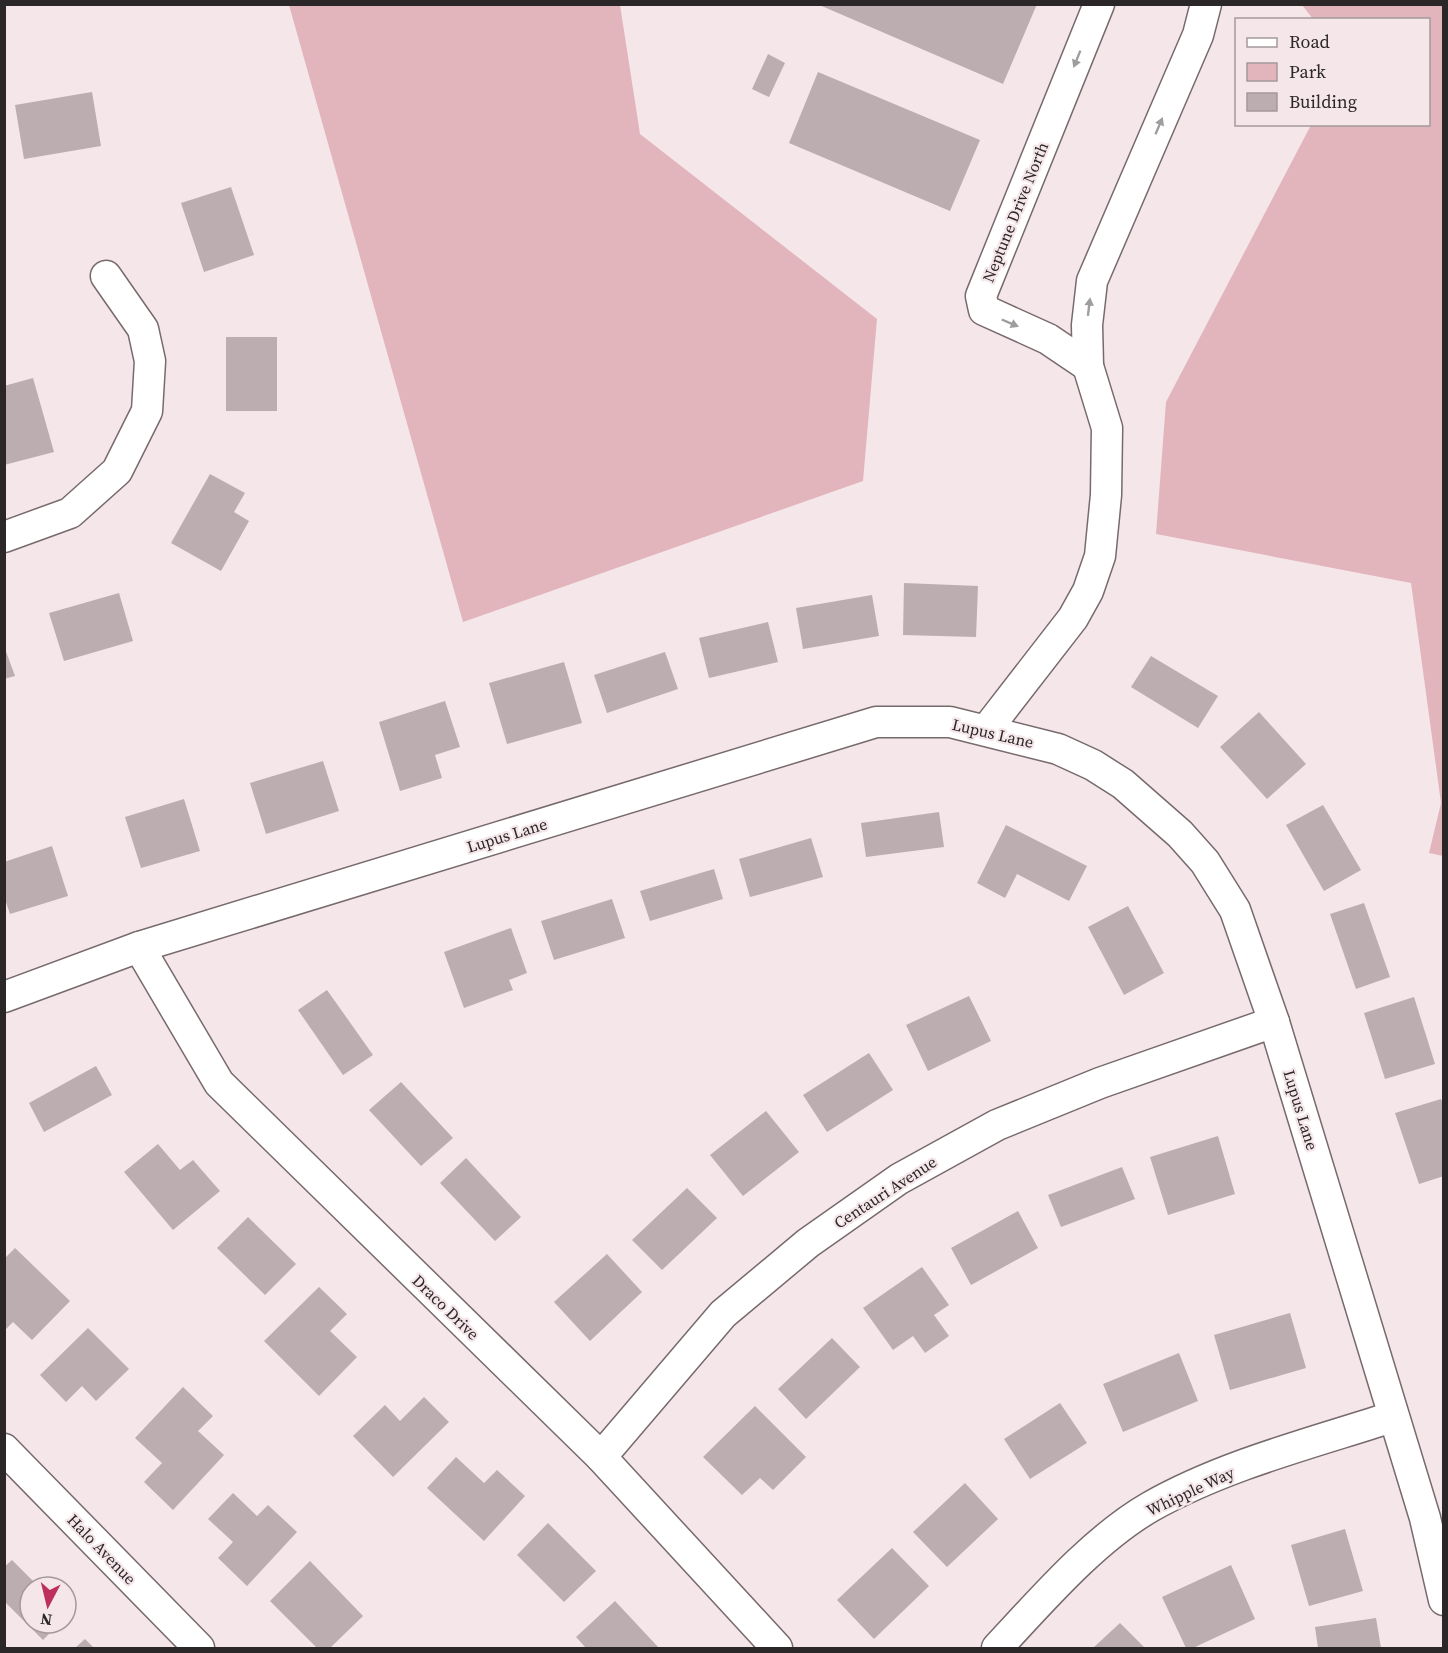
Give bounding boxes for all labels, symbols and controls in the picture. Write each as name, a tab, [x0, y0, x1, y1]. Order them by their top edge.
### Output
legend	[1235, 18, 1430, 126]
text: Road	[1289, 29, 1330, 54]
one-way arrow	[1072, 50, 1082, 68]
text: Park	[1289, 59, 1326, 84]
text: Building	[1289, 89, 1357, 114]
one-way arrow	[1154, 118, 1163, 135]
street label: Neptune Drive North	[977, 138, 1053, 285]
one-way arrow	[1084, 298, 1094, 317]
one-way arrow	[1001, 319, 1019, 328]
street label: Lupus Lane	[950, 713, 1036, 753]
street label: Lupus Lane	[464, 812, 550, 858]
street label: Lupus Lane	[1278, 1067, 1324, 1153]
street label: Centauri Avenue	[829, 1151, 941, 1233]
street label: Draco Drive	[408, 1270, 484, 1344]
street label: Whipple Way	[1142, 1461, 1238, 1521]
street label: Halo Avenue	[63, 1509, 141, 1589]
north arrow	[18, 1575, 78, 1635]
text: N	[39, 1608, 53, 1632]

